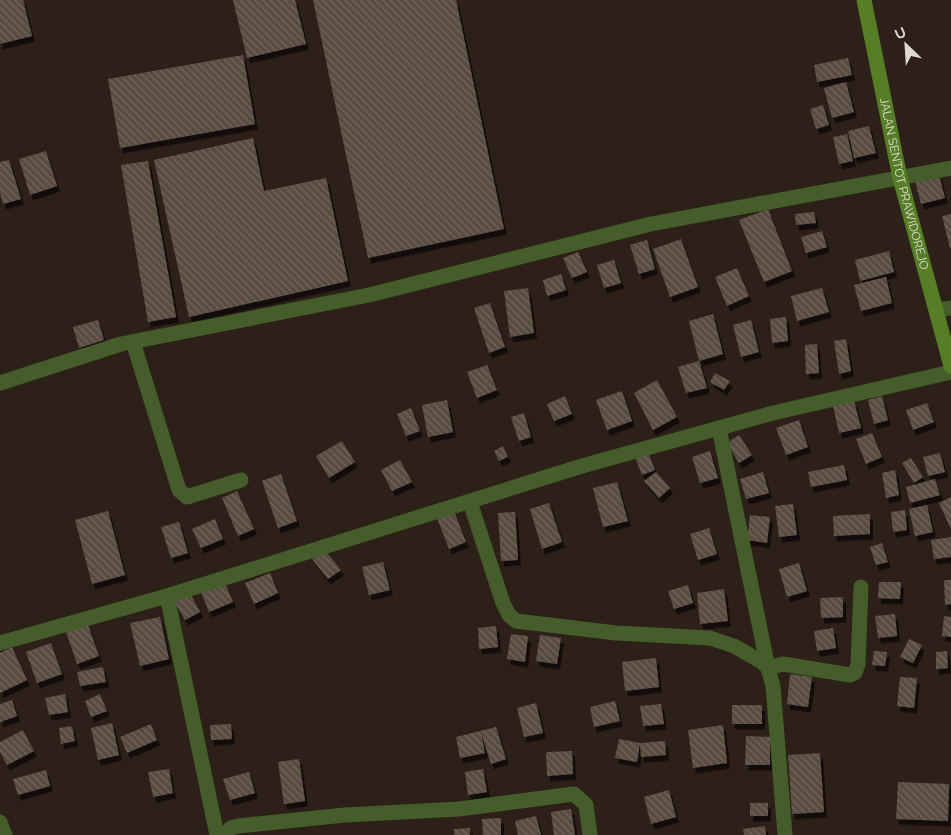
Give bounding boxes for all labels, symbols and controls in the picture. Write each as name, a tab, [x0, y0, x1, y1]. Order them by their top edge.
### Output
north arrow	[881, 20, 931, 70]
text: U	[892, 24, 909, 43]
street label: JALAN SENTOT PRAWIDOREJO	[877, 96, 932, 271]

